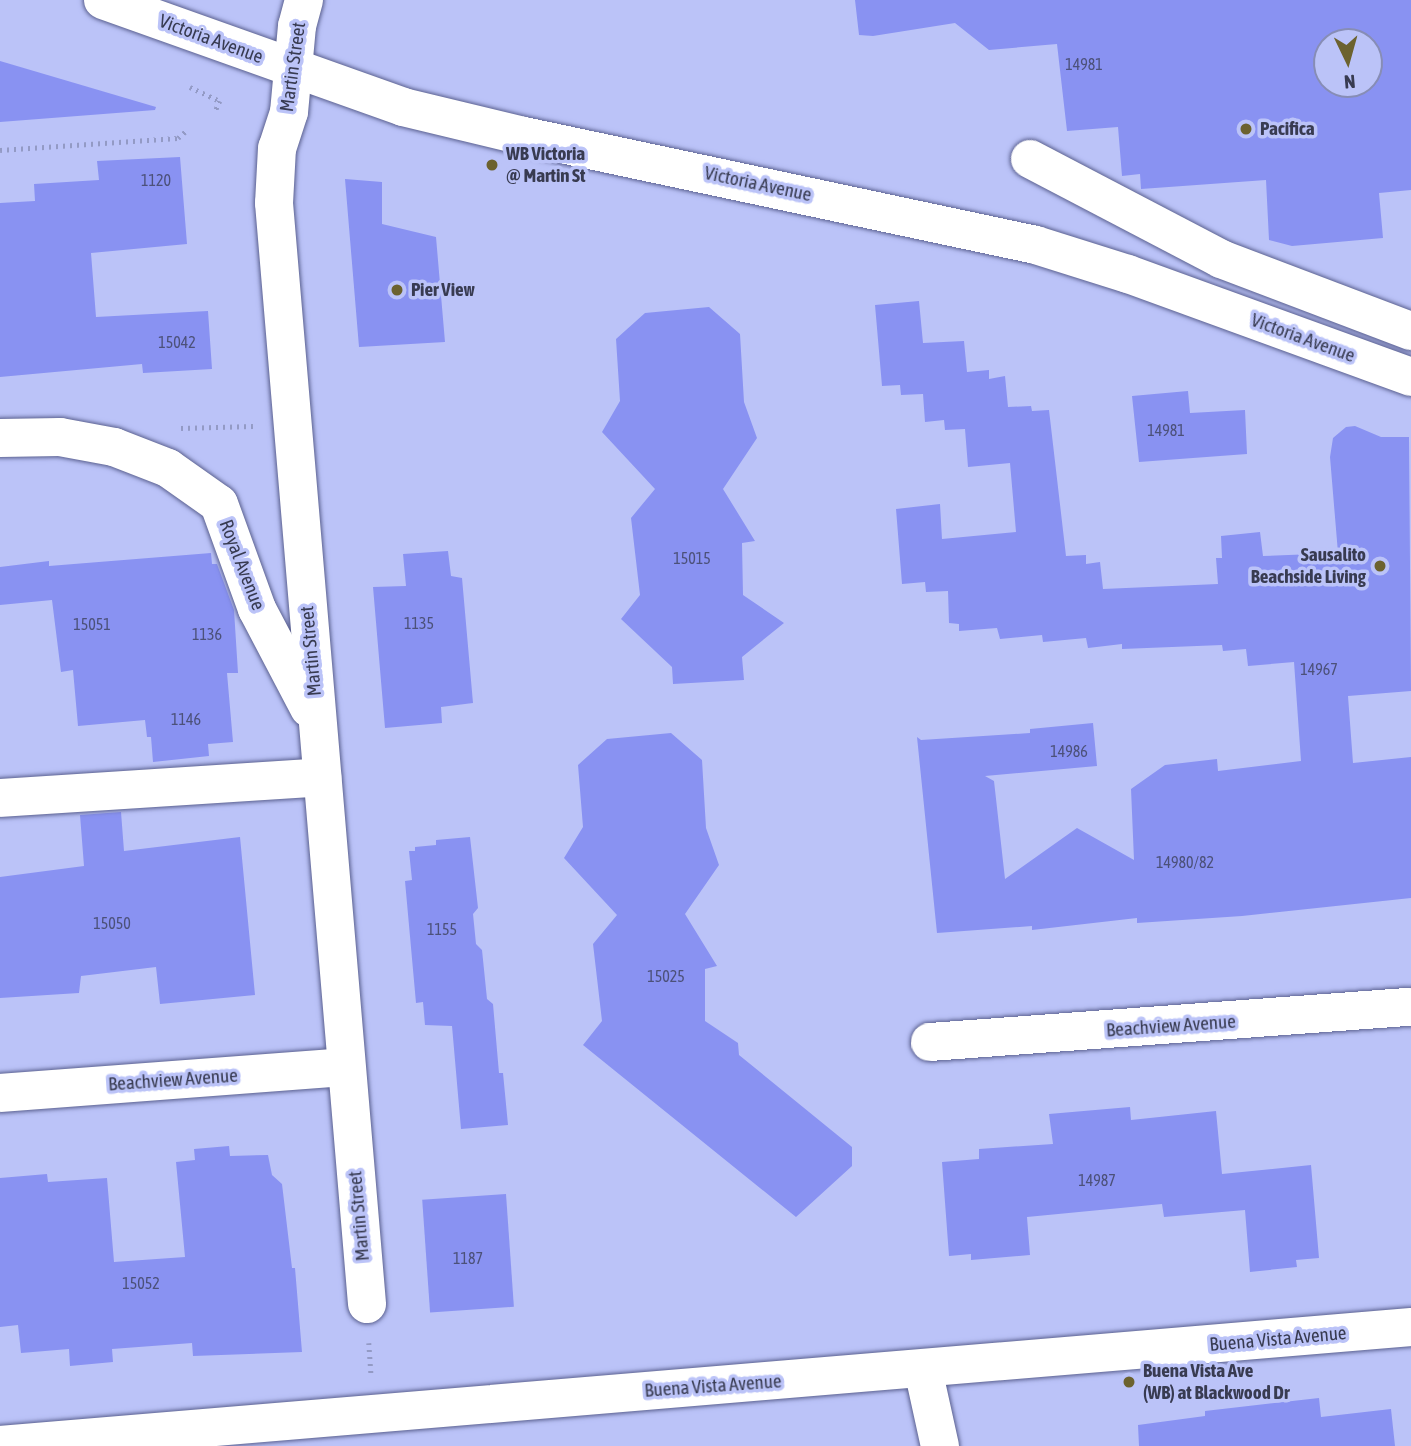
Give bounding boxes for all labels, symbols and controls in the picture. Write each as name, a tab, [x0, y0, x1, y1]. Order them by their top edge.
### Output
street label: Victoria Avenue	[156, 10, 266, 68]
street label: Martin Street	[275, 21, 311, 113]
north arrow	[1313, 28, 1383, 98]
house number: 14981	[1065, 54, 1103, 74]
text: N	[1343, 70, 1356, 93]
place label: Pacifica	[1260, 118, 1315, 140]
marker: Pacifica	[1238, 121, 1254, 137]
place label: WB Victoria @ Martin St	[506, 143, 586, 187]
marker: WB Victoria @ Martin St	[484, 157, 500, 173]
street label: Victoria Avenue	[702, 162, 814, 206]
house number: 1120	[141, 170, 171, 190]
place label: Pier View	[411, 279, 475, 301]
marker: Pier View	[389, 282, 405, 298]
street label: Victoria Avenue	[1248, 309, 1358, 367]
house number: 15042	[158, 332, 196, 352]
house number: 14981	[1147, 420, 1185, 440]
street label: Royal Avenue	[214, 517, 270, 613]
place label: Sausalito Beachside Living	[1251, 544, 1366, 588]
house number: 15015	[673, 548, 711, 568]
marker: Sausalito Beachside Living	[1372, 558, 1388, 574]
street label: Martin Street	[296, 605, 326, 697]
house number: 1135	[404, 613, 434, 633]
house number: 15051	[73, 614, 111, 634]
house number: 1136	[192, 624, 222, 644]
house number: 14967	[1300, 659, 1338, 679]
house number: 1146	[171, 709, 201, 729]
house number: 14986	[1050, 741, 1088, 761]
house number: 14980/82	[1156, 852, 1214, 872]
house number: 15050	[93, 913, 131, 933]
house number: 1155	[427, 919, 457, 939]
house number: 15025	[647, 966, 685, 986]
street label: Beachview Avenue	[1105, 1010, 1237, 1042]
street label: Beachview Avenue	[107, 1064, 239, 1096]
street label: Martin Street	[344, 1170, 374, 1262]
house number: 14987	[1078, 1170, 1116, 1190]
house number: 1187	[453, 1248, 483, 1268]
house number: 15052	[122, 1273, 160, 1293]
street label: Buena Vista Avenue	[1209, 1322, 1347, 1356]
place label: Buena Vista Ave (WB) at Blackwood Dr	[1143, 1360, 1290, 1404]
street label: Buena Vista Avenue	[644, 1370, 782, 1402]
marker: Buena Vista Ave (WB) at Blackwood Dr	[1121, 1374, 1137, 1390]

